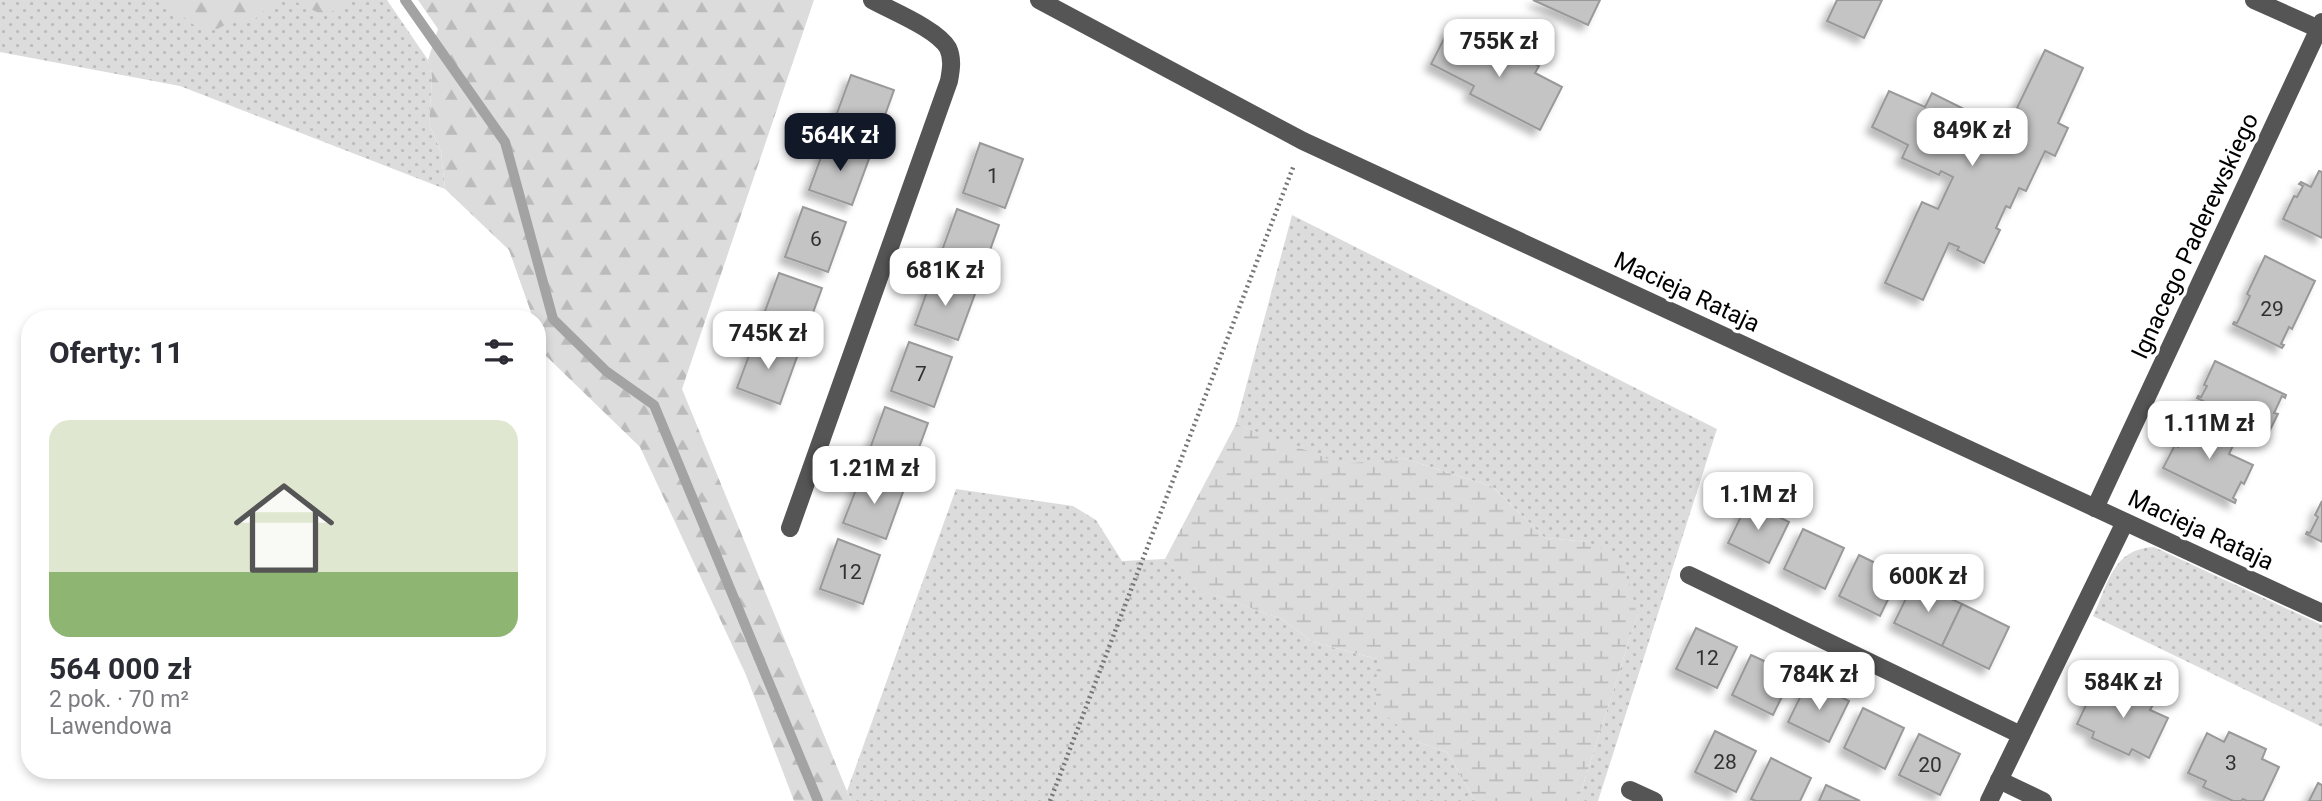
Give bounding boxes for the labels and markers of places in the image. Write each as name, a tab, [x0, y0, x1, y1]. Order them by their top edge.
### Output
pin: 755K zł	[1434, 20, 1564, 79]
pin: 849K zł	[1907, 108, 2037, 168]
pin: 564K zł	[775, 114, 905, 173]
pin: 681K zł	[880, 248, 1010, 308]
pin: 745K zł	[703, 312, 833, 371]
pin: 1.11M zł	[2137, 402, 2281, 461]
pin: 1.21M zł	[802, 447, 946, 506]
pin: 1.1M zł	[1693, 472, 1823, 532]
pin: 600K zł	[1863, 554, 1993, 614]
pin: 784K zł	[1754, 652, 1884, 712]
pin: 584K zł	[2058, 660, 2188, 720]

